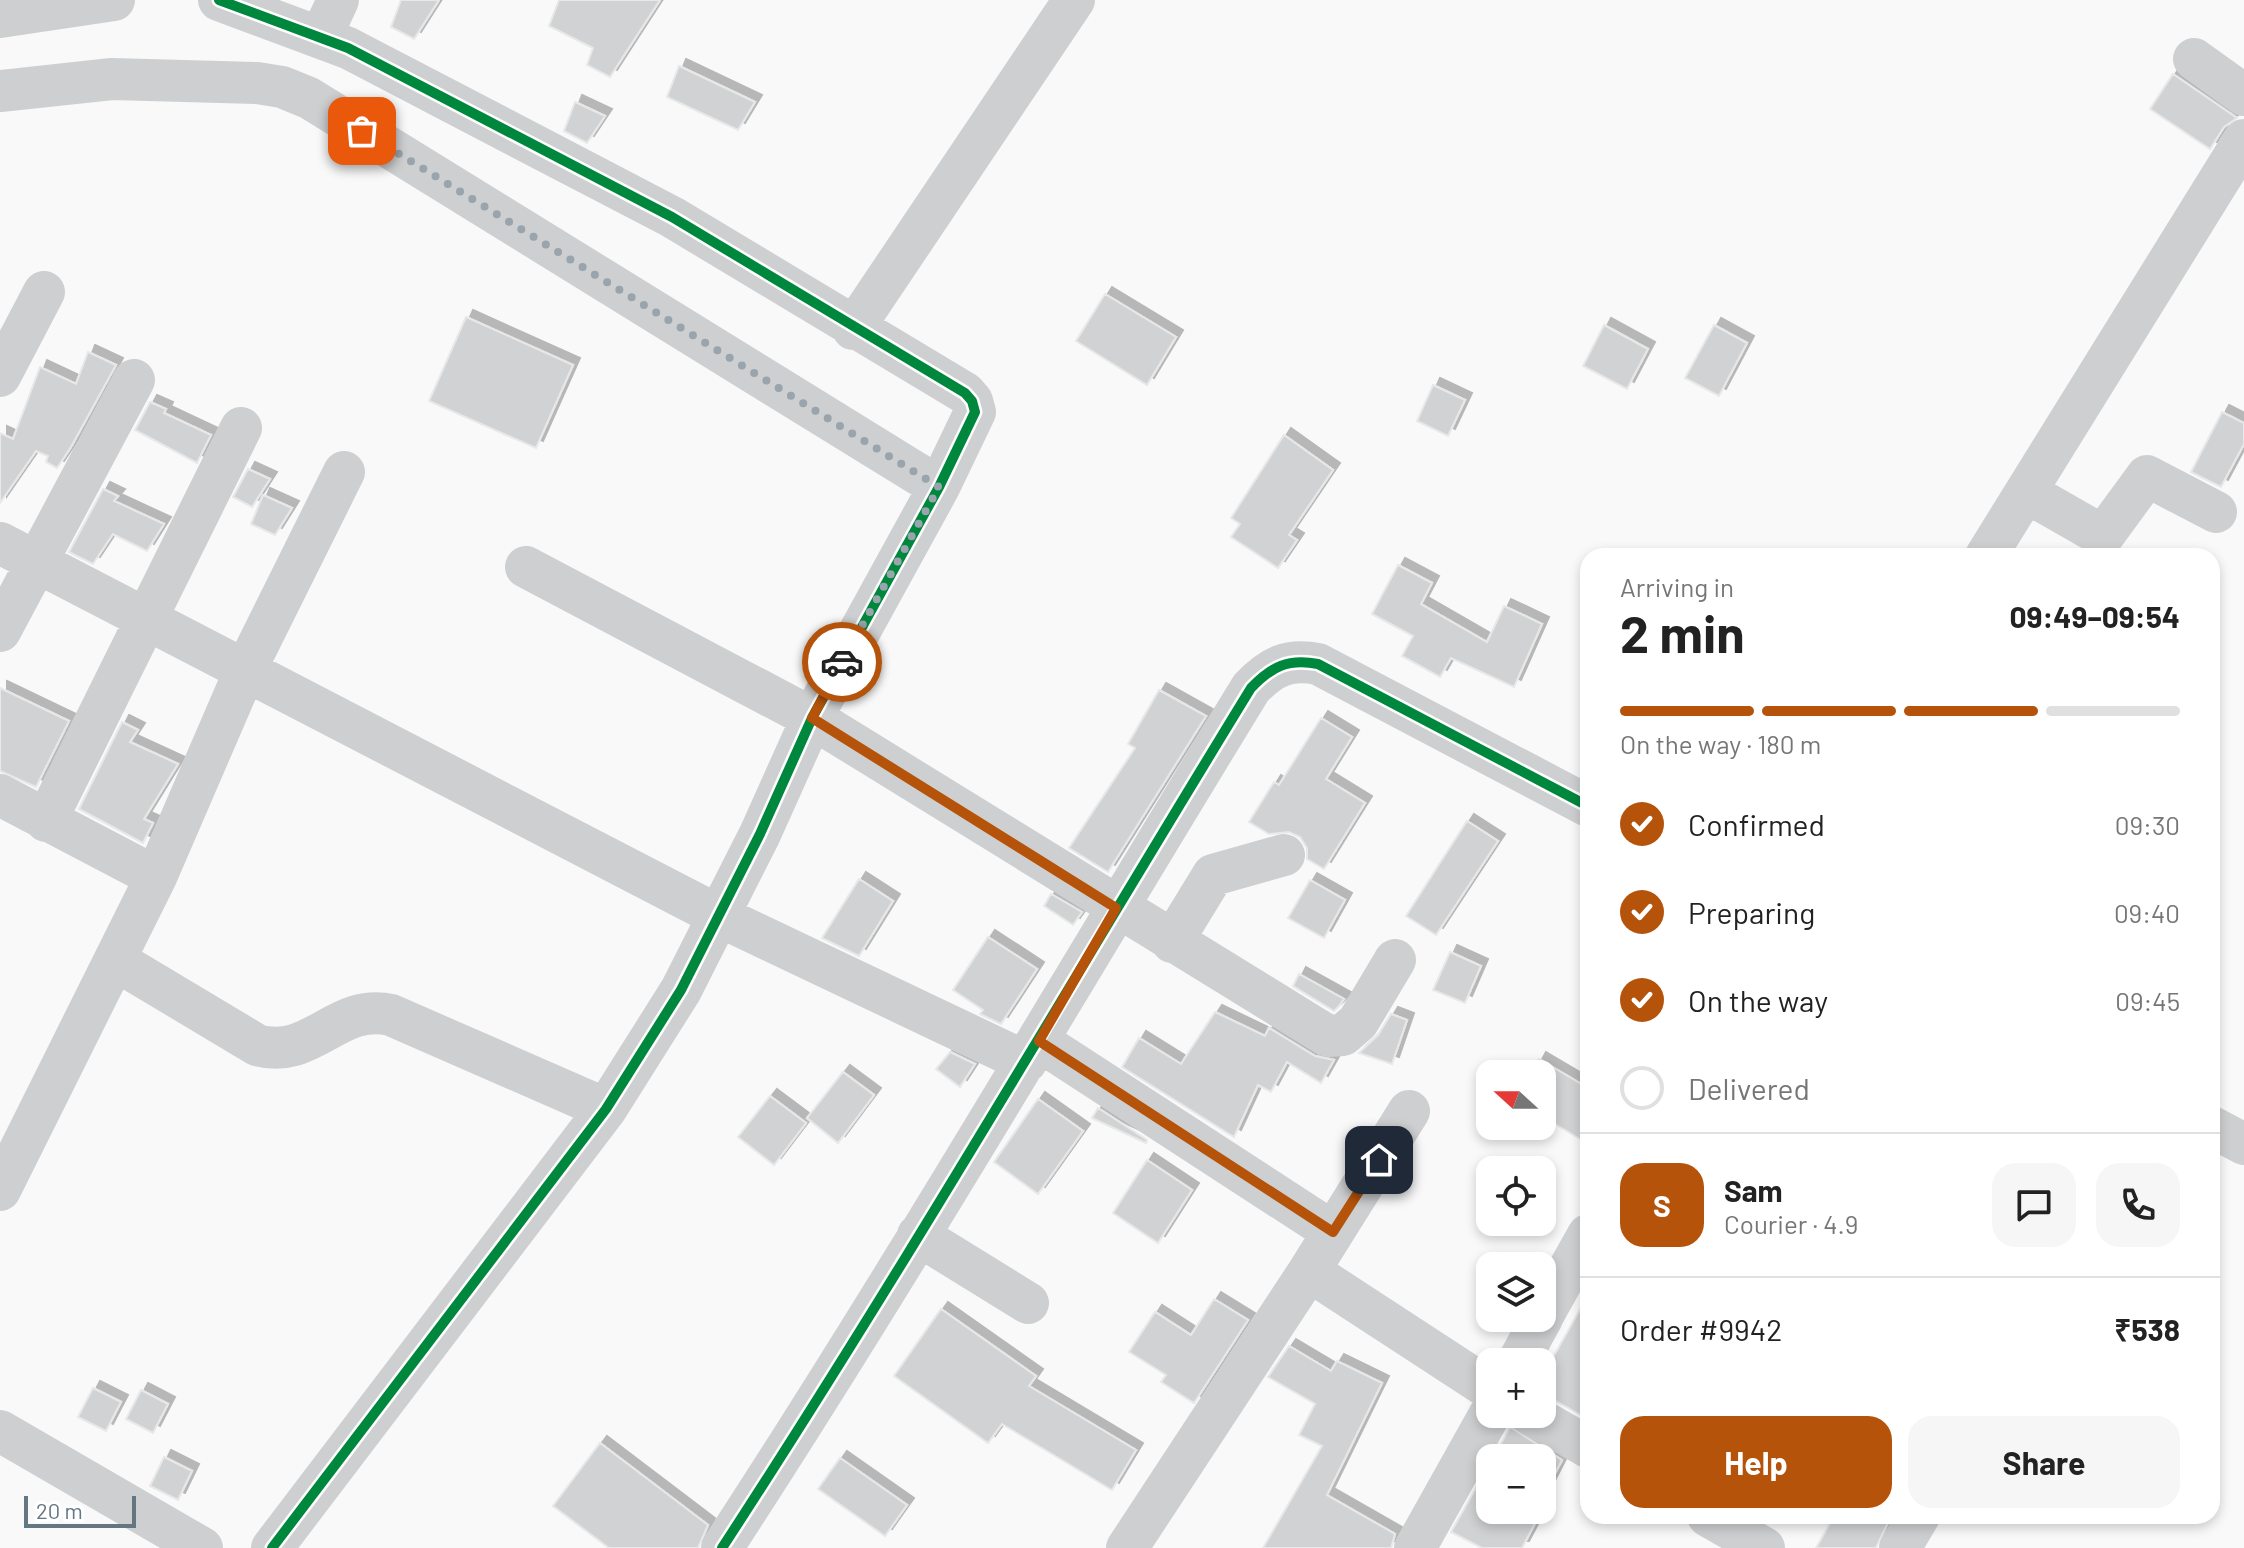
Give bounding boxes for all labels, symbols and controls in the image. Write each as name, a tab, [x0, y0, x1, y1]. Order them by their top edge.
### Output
pin	[328, 97, 396, 165]
icon: bag	[340, 109, 384, 153]
text: Arriving in	[1620, 571, 1734, 602]
text: 09:49–09:54	[2009, 598, 2180, 634]
text: 2 min	[1620, 601, 1745, 663]
courier	[802, 622, 882, 702]
icon: car	[820, 640, 864, 684]
text: On the way · 180 m	[1620, 728, 1821, 759]
icon: check	[1620, 802, 1664, 846]
text: Confirmed	[1688, 806, 1825, 842]
text: 09:30	[2115, 809, 2180, 840]
icon: check	[1620, 890, 1664, 934]
text: Preparing	[1688, 894, 1815, 930]
text: 09:40	[2114, 897, 2180, 928]
icon: check	[1620, 978, 1664, 1022]
text: On the way	[1688, 982, 1828, 1018]
text: 09:45	[2115, 985, 2180, 1016]
north arrow	[1476, 1060, 1556, 1140]
map controls	[1476, 1060, 1556, 1524]
text: Delivered	[1688, 1070, 1810, 1106]
pin	[1345, 1126, 1413, 1194]
icon: home	[1357, 1138, 1401, 1182]
button: locate	[1476, 1156, 1556, 1236]
button: chat	[1992, 1163, 2076, 1247]
button: phone	[2096, 1163, 2180, 1247]
text: Sam	[1724, 1172, 1783, 1208]
text: S	[1653, 1187, 1671, 1223]
text: Courier · 4.9	[1724, 1208, 1858, 1239]
button: layers	[1476, 1252, 1556, 1332]
text: Order #9942	[1620, 1311, 1782, 1347]
text: ₹538	[2114, 1311, 2180, 1347]
button: +	[1476, 1348, 1556, 1428]
button: Help	[1620, 1416, 1892, 1508]
button: Share	[1908, 1416, 2180, 1508]
button: −	[1476, 1444, 1556, 1524]
scale bar	[24, 1492, 136, 1528]
text: 20 m	[36, 1497, 83, 1523]

